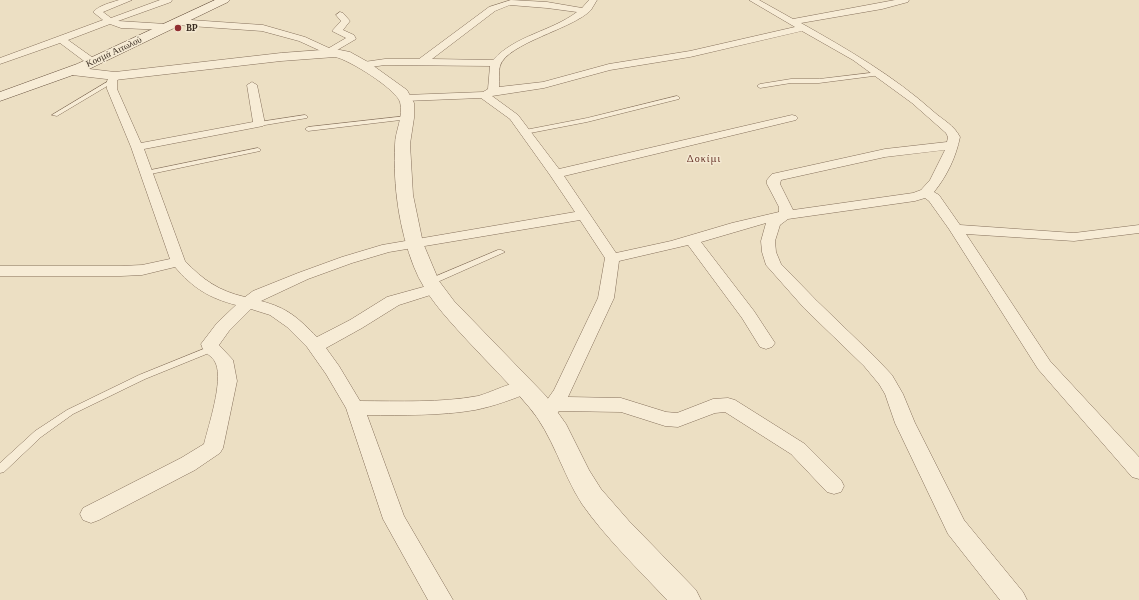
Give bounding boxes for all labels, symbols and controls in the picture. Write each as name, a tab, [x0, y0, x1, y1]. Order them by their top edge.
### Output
marker: BP	[173, 23, 183, 33]
place label: BP	[186, 23, 198, 33]
street label: Κοσμά Αιτωλού	[84, 34, 144, 70]
district label: Δοκίμι	[687, 153, 721, 165]

